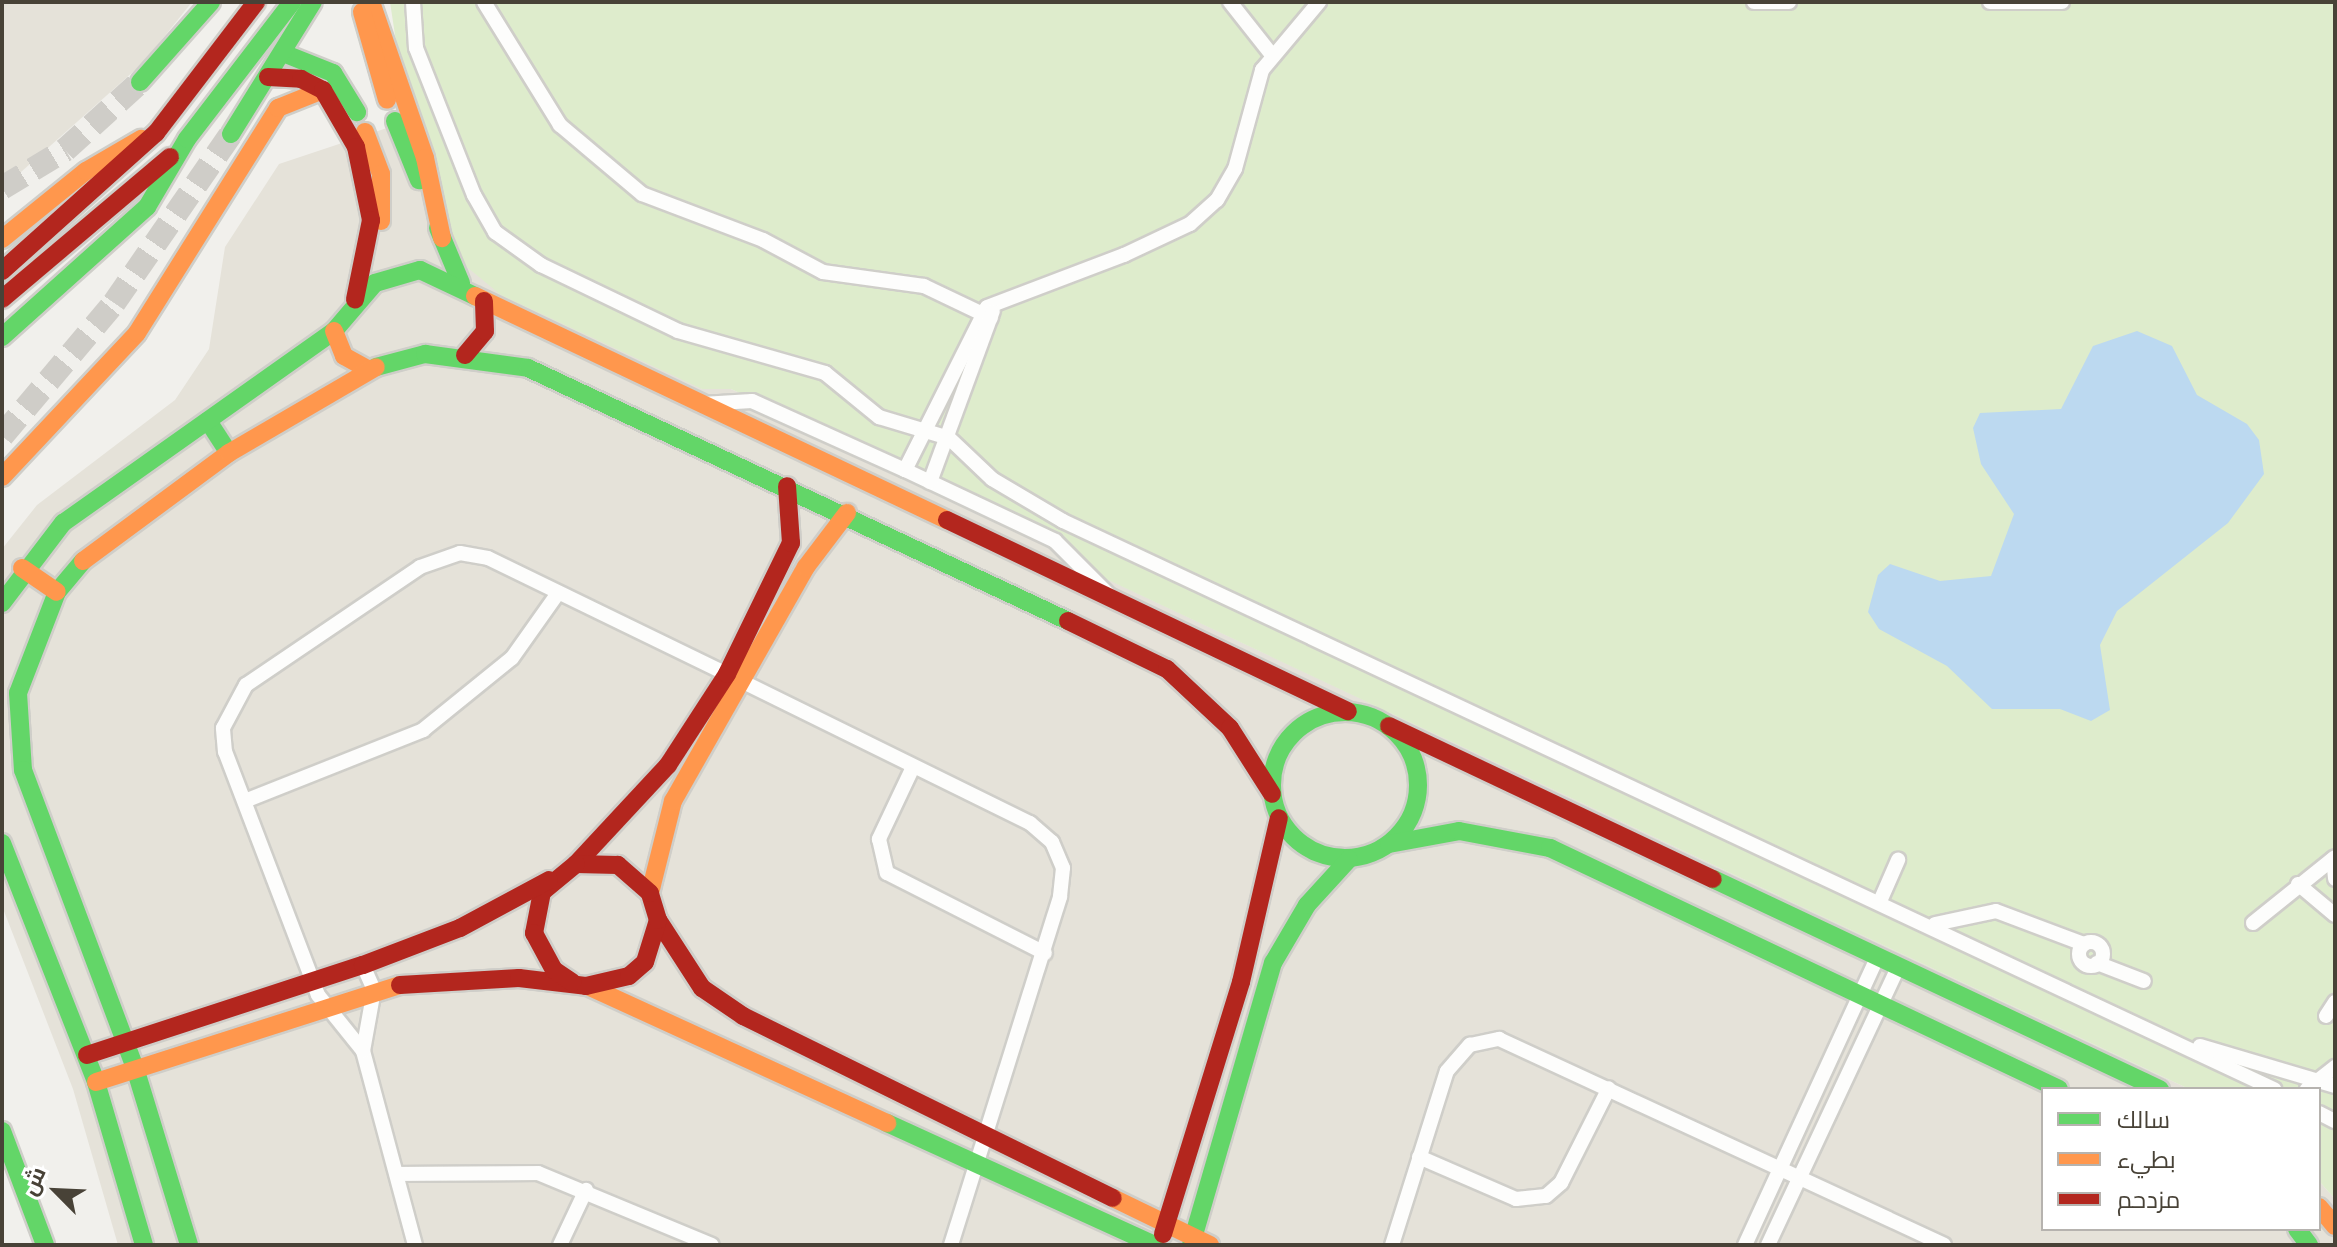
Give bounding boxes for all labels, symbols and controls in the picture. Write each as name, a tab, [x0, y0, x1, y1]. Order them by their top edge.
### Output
legend	[2041, 1087, 2321, 1231]
text: سالك	[2117, 1106, 2170, 1133]
text: بطيء	[2117, 1146, 2176, 1173]
north arrow	[16, 1151, 96, 1231]
text: ش	[16, 1163, 51, 1199]
text: مزدحم	[2117, 1186, 2180, 1213]

